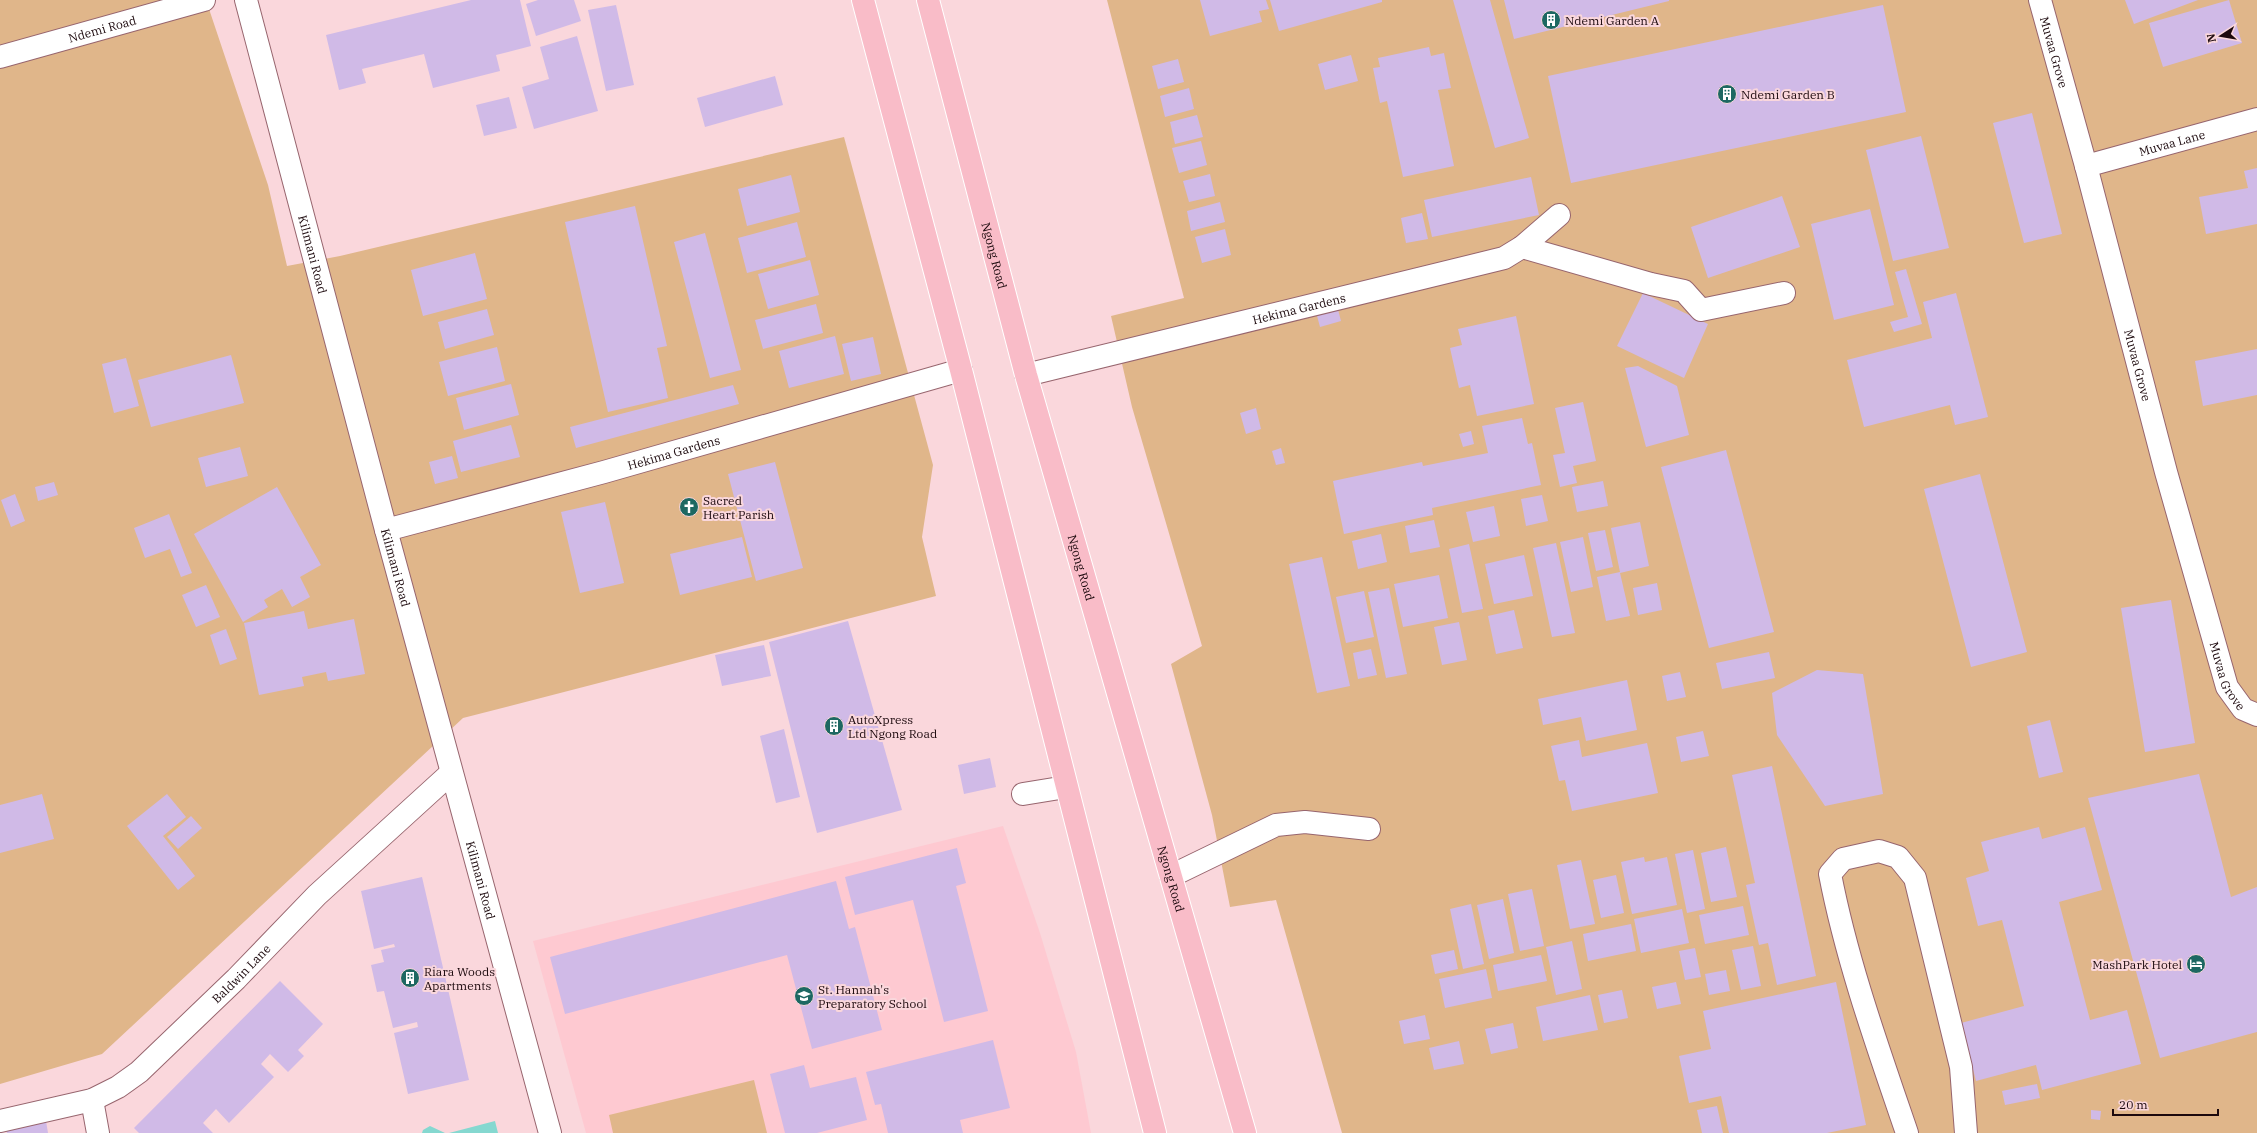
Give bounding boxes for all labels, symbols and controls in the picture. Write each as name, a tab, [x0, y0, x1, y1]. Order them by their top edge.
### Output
building icon: Ndemi Garden A	[1540, 9, 1562, 31]
street label: Ndemi Road	[67, 12, 138, 45]
place label: Ndemi Garden A	[1565, 13, 1660, 28]
street label: Muvaa Grove	[2037, 15, 2071, 89]
north arrow	[2201, 16, 2241, 56]
text: N	[2203, 32, 2219, 44]
building icon: Ndemi Garden B	[1716, 83, 1738, 105]
place label: Ndemi Garden B	[1741, 87, 1835, 102]
street label: Muvaa Lane	[2137, 126, 2207, 159]
street label: Kilimani Road	[296, 213, 331, 295]
street label: Ngong Road	[979, 221, 1011, 290]
street label: Hekima Gardens	[1251, 290, 1347, 327]
street label: Muvaa Grove	[2121, 328, 2155, 402]
street label: Hekima Gardens	[626, 432, 722, 472]
place label: Sacred Heart Parish	[703, 493, 775, 522]
church icon: Sacred Heart Parish	[678, 496, 700, 518]
street label: Kilimani Road	[378, 527, 414, 608]
street label: Ngong Road	[1065, 533, 1098, 602]
street label: Muvaa Grove	[2207, 640, 2249, 713]
place label: AutoXpress Ltd Ngong Road	[848, 712, 937, 741]
building icon: AutoXpress Ltd Ngong Road	[823, 715, 845, 737]
street label: Kilimani Road	[463, 839, 499, 921]
street label: Ngong Road	[1155, 844, 1188, 914]
street label: Baldwin Lane	[208, 941, 273, 1006]
hotel icon: MashPark Hotel	[2185, 953, 2207, 975]
place label: MashPark Hotel	[2092, 957, 2182, 972]
place label: Riara Woods Apartments	[424, 964, 495, 993]
building icon: Riara Woods Apartments	[399, 967, 421, 989]
place label: St. Hannah's Preparatory School	[818, 982, 927, 1011]
school or university icon: St. Hannah's Preparatory School	[793, 985, 815, 1007]
scale bar	[2113, 1091, 2218, 1117]
text: 20 m	[2119, 1097, 2148, 1112]

